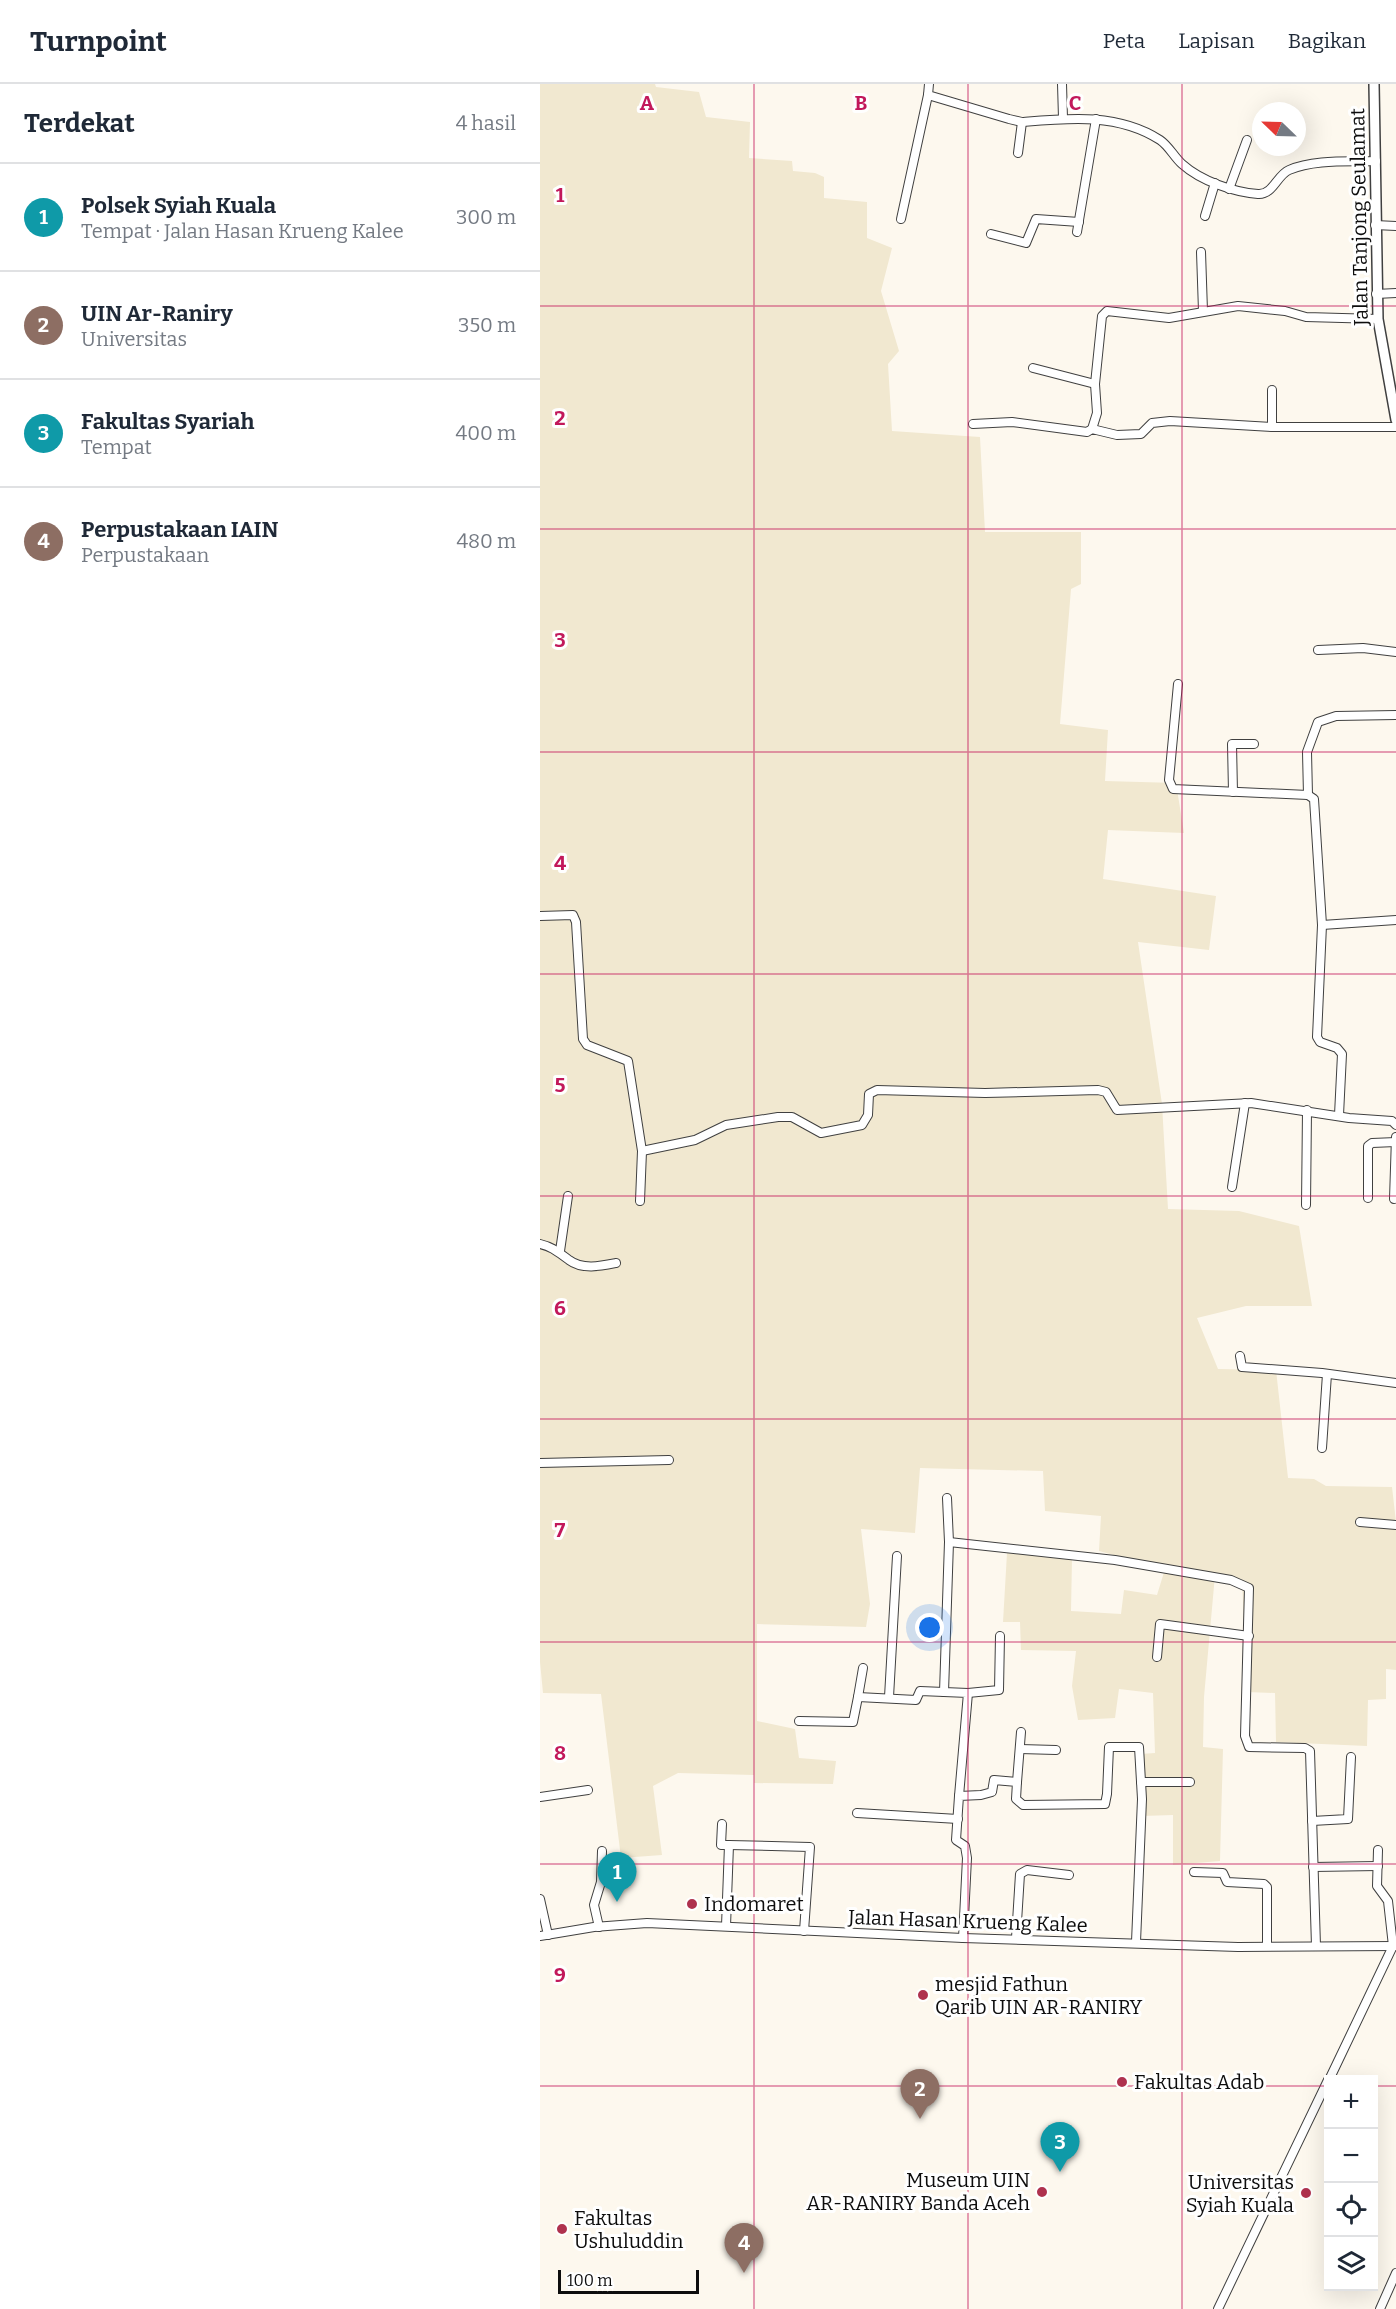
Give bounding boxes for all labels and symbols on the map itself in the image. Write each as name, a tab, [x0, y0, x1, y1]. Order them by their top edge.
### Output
text: A	[640, 91, 655, 115]
text: B	[855, 91, 868, 115]
text: C	[1069, 91, 1081, 115]
north arrow	[1252, 102, 1306, 156]
street label: Jalan Tanjong Seulamat	[1345, 108, 1374, 327]
text: 1	[556, 183, 565, 207]
text: 2	[554, 406, 566, 430]
text: 3	[554, 628, 566, 652]
text: 4	[554, 851, 566, 875]
text: 5	[555, 1073, 566, 1097]
text: 6	[554, 1296, 566, 1320]
text: 7	[555, 1518, 566, 1542]
your location	[915, 1613, 944, 1642]
text: 8	[554, 1741, 566, 1765]
pin: 1	[598, 1852, 637, 1902]
place label: Indomaret	[704, 1892, 804, 1916]
marker: Indomaret	[685, 1897, 699, 1911]
street label: Jalan Hasan Krueng Kalee	[847, 1905, 1088, 1937]
text: 9	[554, 1963, 566, 1987]
place label: mesjid Fathun Qarib UIN AR-RANIRY	[935, 1972, 1143, 2019]
marker: mesjid Fathun Qarib UIN AR-RANIRY	[916, 1988, 930, 2002]
pin: 2	[900, 2070, 940, 2119]
place label: Fakultas Adab	[1134, 2070, 1264, 2094]
marker: Fakultas Adab	[1115, 2075, 1129, 2089]
pin: 3	[1040, 2122, 1080, 2172]
place label: Museum UIN AR-RANIRY Banda Aceh	[806, 2168, 1031, 2215]
place label: Universitas Syiah Kuala	[1186, 2170, 1294, 2217]
marker: Museum UIN AR-RANIRY Banda Aceh	[1035, 2185, 1049, 2199]
marker: Universitas Syiah Kuala	[1299, 2186, 1313, 2200]
place label: Fakultas Ushuluddin	[574, 2206, 684, 2253]
marker: Fakultas Ushuluddin	[555, 2222, 569, 2236]
pin: 4	[724, 2224, 764, 2273]
scale bar	[558, 2267, 699, 2294]

